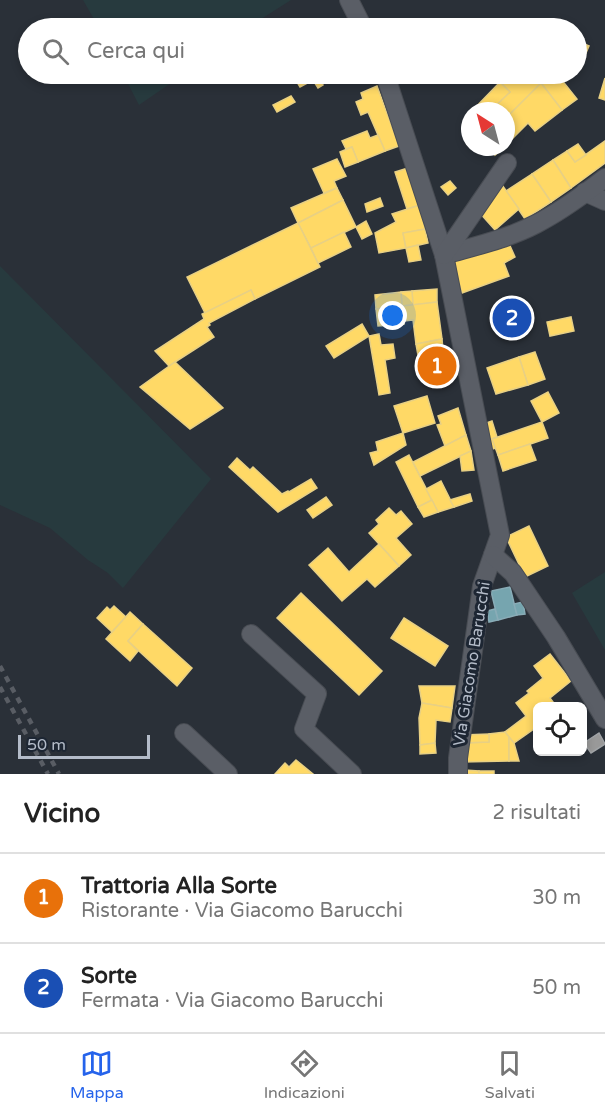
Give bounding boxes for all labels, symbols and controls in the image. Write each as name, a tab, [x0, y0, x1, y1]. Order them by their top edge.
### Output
search box	[18, 18, 587, 84]
icon: search	[39, 35, 72, 68]
text: Cerca qui	[87, 38, 185, 64]
north arrow	[461, 102, 515, 156]
pin: 2	[492, 296, 532, 340]
your location	[378, 301, 407, 330]
pin: 1	[418, 344, 456, 388]
street label: Via Giacomo Barucchi	[449, 580, 495, 748]
map controls	[533, 702, 587, 756]
button: locate	[533, 702, 587, 756]
scale bar	[18, 732, 150, 760]
text: 50 m	[27, 735, 66, 755]
text: Vicino	[24, 798, 100, 829]
text: 2 risultati	[493, 801, 581, 825]
text: Trattoria Alla Sorte	[81, 873, 277, 899]
text: 1	[37, 886, 50, 910]
text: 30 m	[532, 886, 581, 910]
text: Ristorante · Via Giacomo Barucchi	[81, 899, 403, 923]
text: Sorte	[81, 963, 137, 989]
text: 2	[37, 976, 50, 1000]
text: 50 m	[532, 976, 581, 1000]
text: Fermata · Via Giacomo Barucchi	[81, 989, 383, 1013]
tab: Mappa	[70, 1047, 124, 1103]
tab: Indicazioni	[264, 1047, 345, 1103]
tab: Salvati	[485, 1047, 535, 1103]

